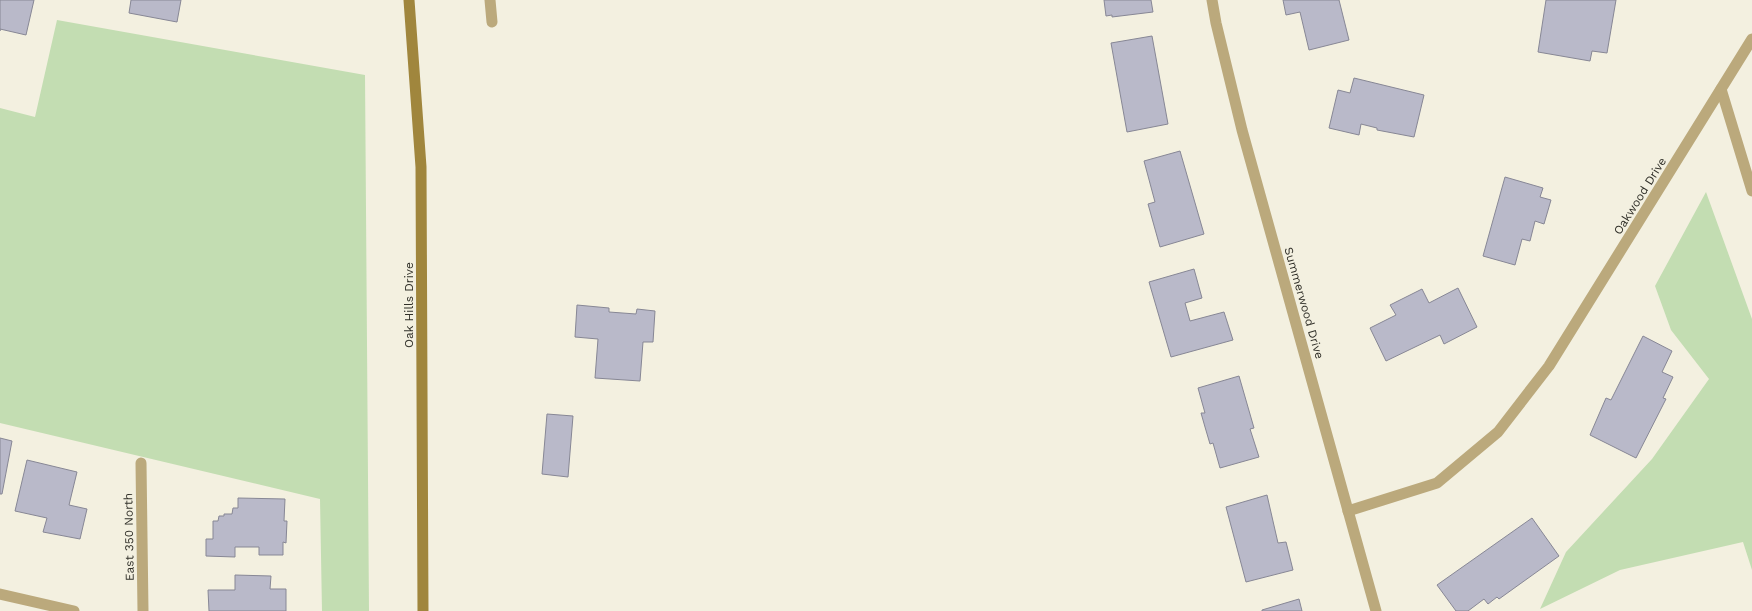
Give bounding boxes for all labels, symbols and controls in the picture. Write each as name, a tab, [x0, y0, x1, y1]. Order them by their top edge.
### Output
street label: Oakwood Drive	[1611, 155, 1669, 237]
street label: Summerwood Drive	[1281, 246, 1327, 360]
street label: Oak Hills Drive	[402, 262, 416, 348]
street label: East 350 North	[121, 493, 137, 581]

